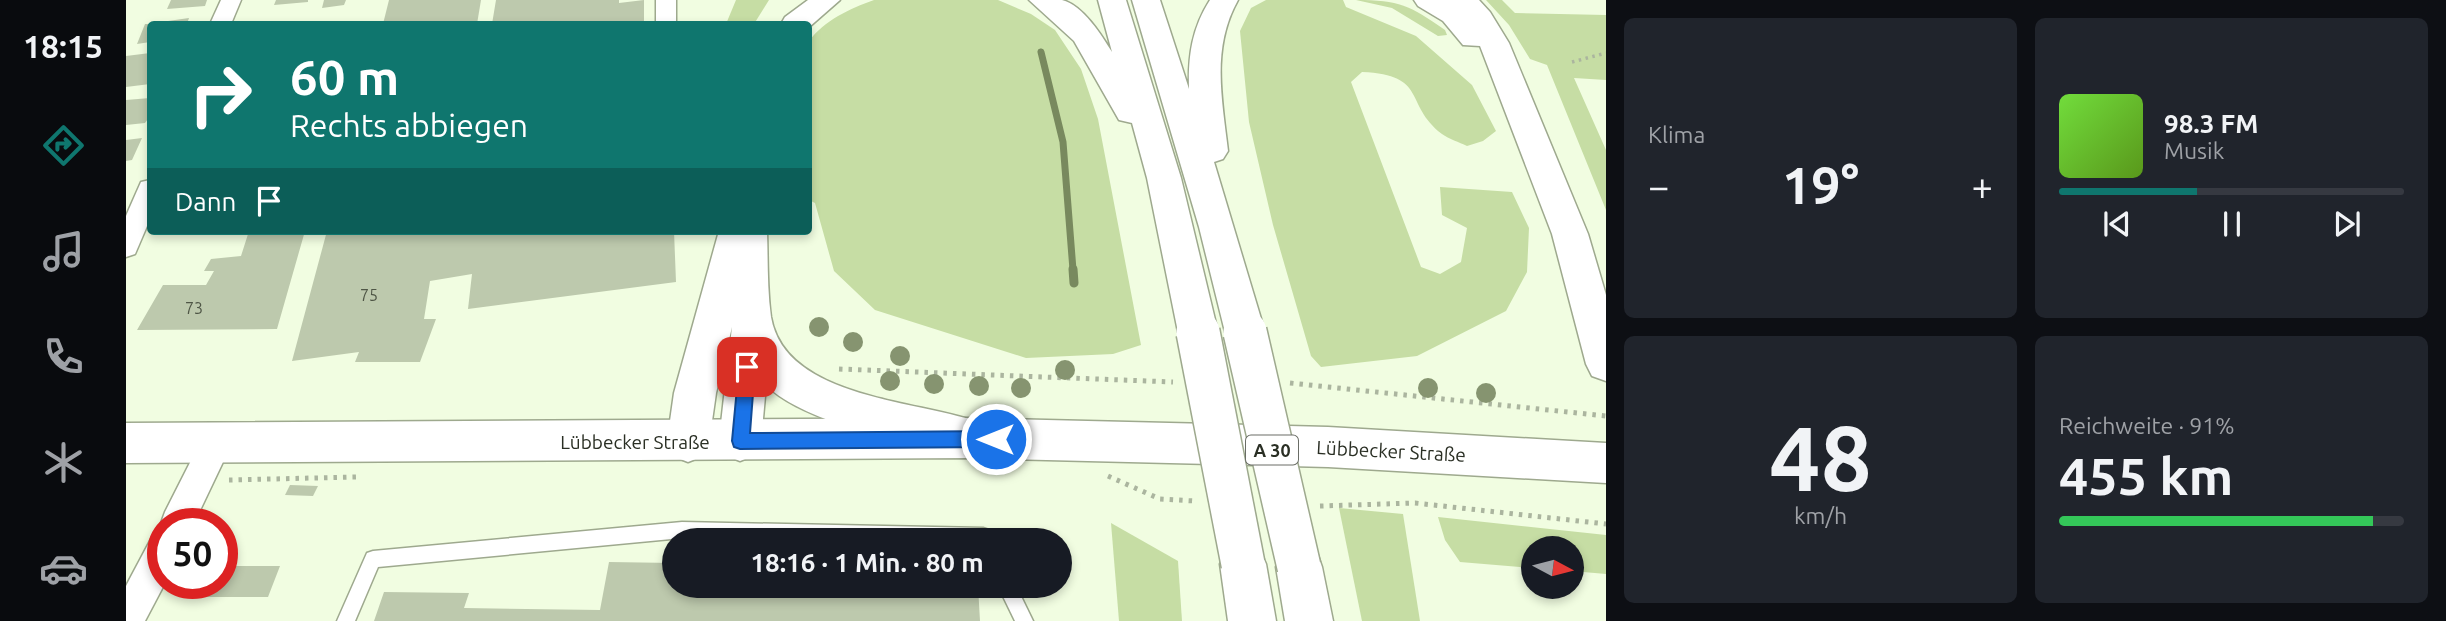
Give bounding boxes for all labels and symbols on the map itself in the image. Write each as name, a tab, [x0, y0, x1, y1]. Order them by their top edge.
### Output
house number: 75	[360, 286, 378, 304]
house number: 73	[185, 299, 203, 317]
pin	[717, 337, 777, 397]
position arrow	[959, 402, 1033, 476]
street label: Lübbecker Straße	[560, 431, 710, 453]
road number: A 30	[1246, 436, 1298, 464]
street label: Lübbecker Straße	[1316, 436, 1466, 466]
speed limit sign: 50	[147, 508, 238, 599]
north arrow	[1521, 536, 1584, 598]

